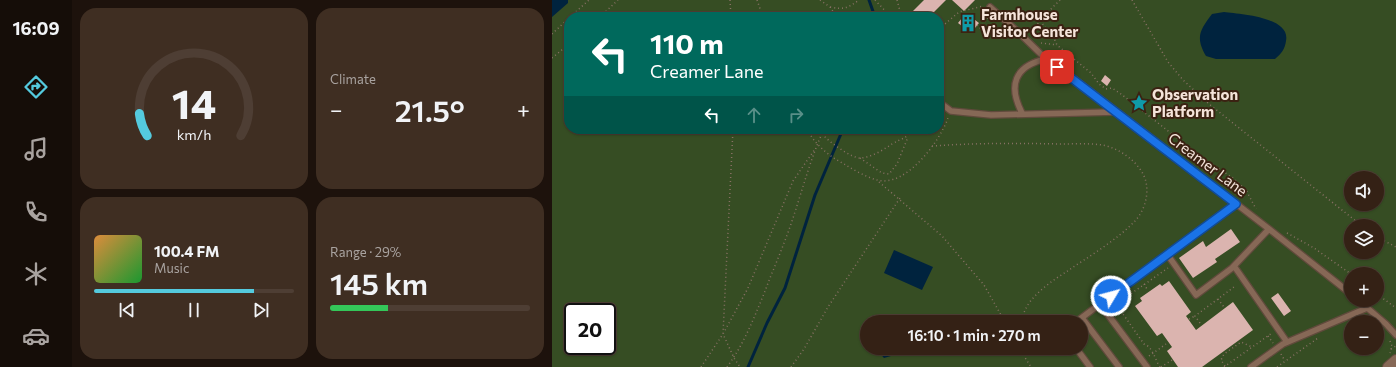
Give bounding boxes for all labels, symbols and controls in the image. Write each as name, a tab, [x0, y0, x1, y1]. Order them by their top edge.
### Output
place label: Farmhouse Visitor Center	[981, 5, 1078, 40]
building icon: Farmhouse Visitor Center	[958, 13, 978, 33]
text: 16:09	[12, 17, 60, 39]
text: 110 m	[650, 26, 724, 60]
icon: left	[584, 28, 636, 80]
pin	[1040, 50, 1074, 84]
icon: arrive	[1046, 56, 1068, 78]
text: Creamer Lane	[650, 60, 764, 82]
text: Climate	[330, 71, 376, 87]
icon: directions	[22, 73, 50, 101]
text: 14	[172, 77, 216, 128]
place label: Observation Platform	[1152, 85, 1238, 120]
text: 21.5°	[395, 91, 465, 128]
place icon: Observation Platform	[1129, 93, 1149, 113]
text: −	[330, 96, 343, 123]
text: +	[517, 96, 530, 123]
icon: left	[701, 104, 723, 126]
icon: ahead	[743, 104, 765, 126]
icon: right	[785, 104, 807, 126]
text: km/h	[177, 125, 211, 143]
street label: Creamer Lane	[1165, 128, 1251, 200]
icon: music	[22, 135, 50, 163]
map controls	[1344, 171, 1384, 355]
button: sound	[1344, 171, 1384, 211]
icon: phone	[22, 198, 50, 226]
button: layers	[1344, 219, 1384, 259]
text: 100.4 FM	[154, 242, 220, 260]
text: Range · 29%	[330, 244, 401, 260]
icon: climate	[22, 260, 50, 288]
text: Music	[154, 260, 189, 276]
text: 145 km	[330, 264, 428, 301]
button: +	[1344, 267, 1384, 307]
position arrow	[1090, 275, 1132, 317]
icon: previous	[116, 299, 138, 321]
icon: pause	[183, 299, 205, 321]
icon: next	[250, 299, 272, 321]
speed limit sign: 20	[564, 303, 616, 355]
button: −	[1344, 315, 1384, 355]
icon: car	[22, 322, 50, 350]
text: 16:10 · 1 min · 270 m	[907, 326, 1041, 344]

